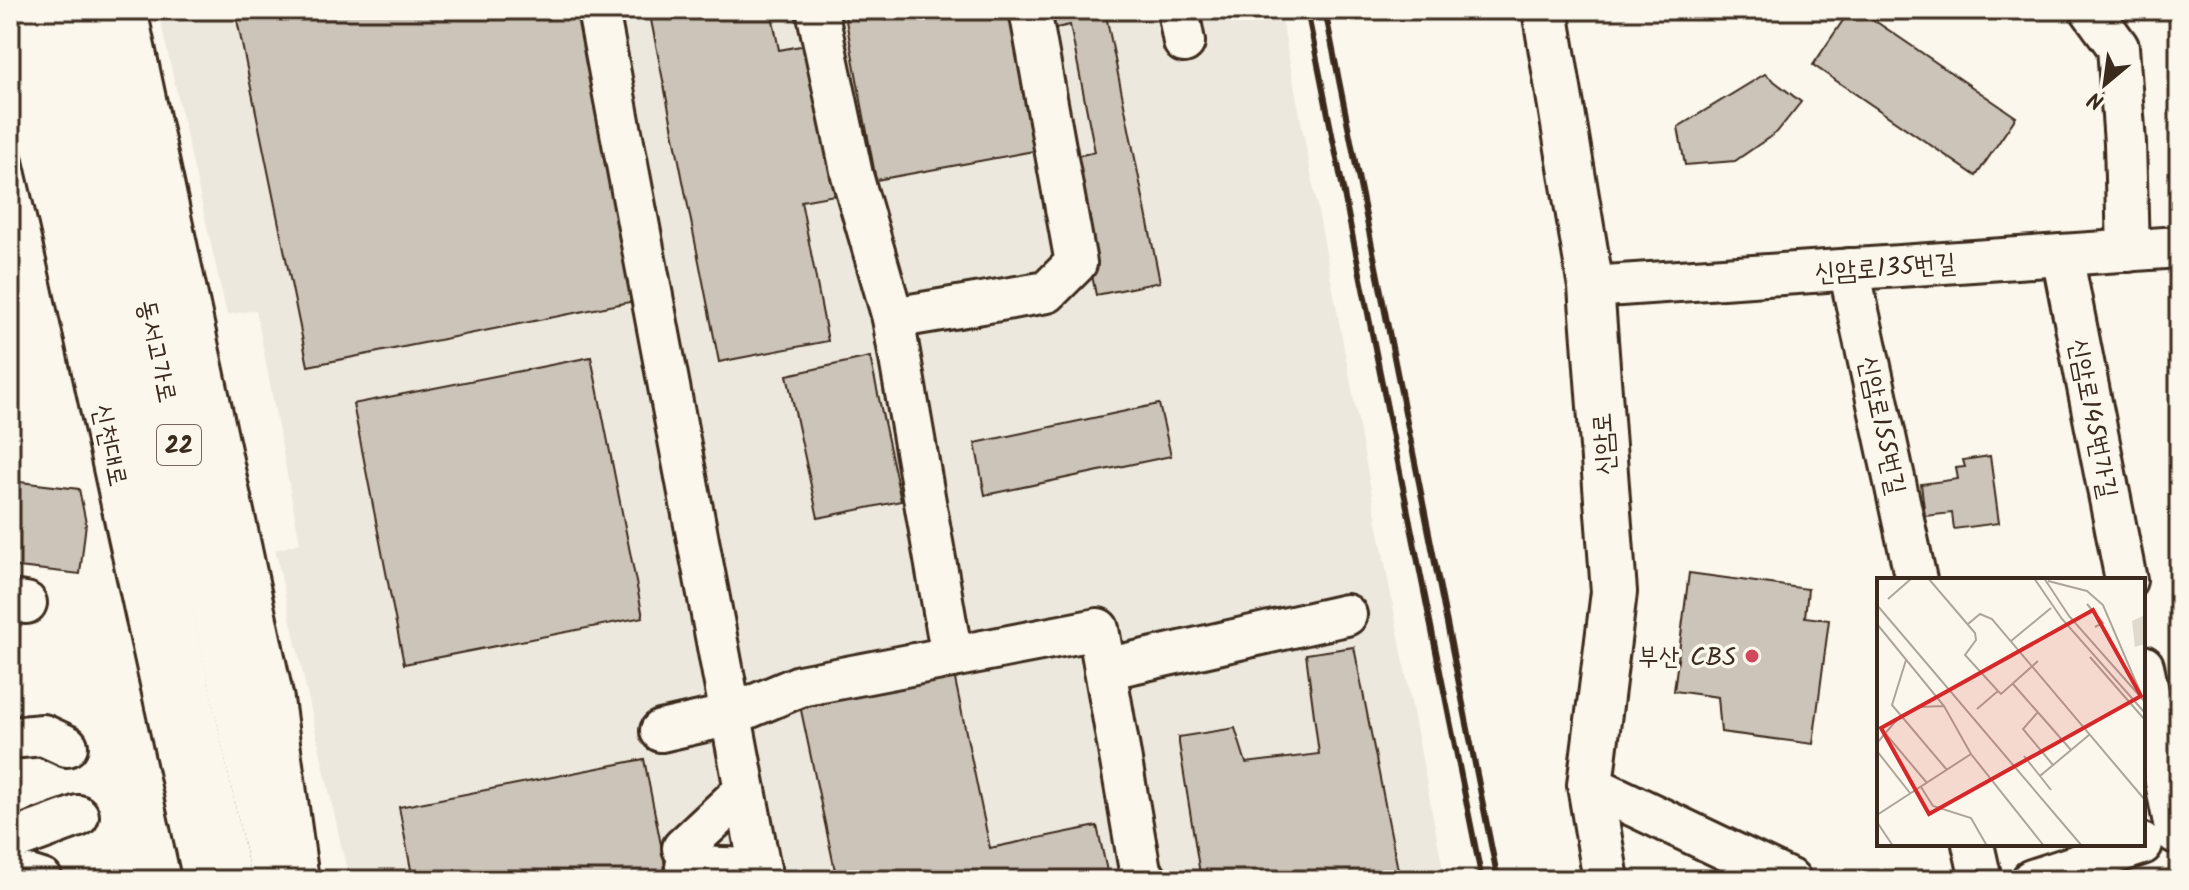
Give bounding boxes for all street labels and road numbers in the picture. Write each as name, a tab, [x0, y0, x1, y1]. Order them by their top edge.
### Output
street label: 신암로135번길	[1813, 243, 1957, 295]
street label: 동서고가로	[125, 296, 187, 407]
street label: 신암로145번가길	[2056, 335, 2128, 502]
street label: 신암로155번길	[1846, 352, 1916, 499]
street label: 신천대로	[80, 400, 138, 491]
street label: 신암로	[1582, 411, 1628, 477]
road number: 22	[157, 425, 201, 465]

